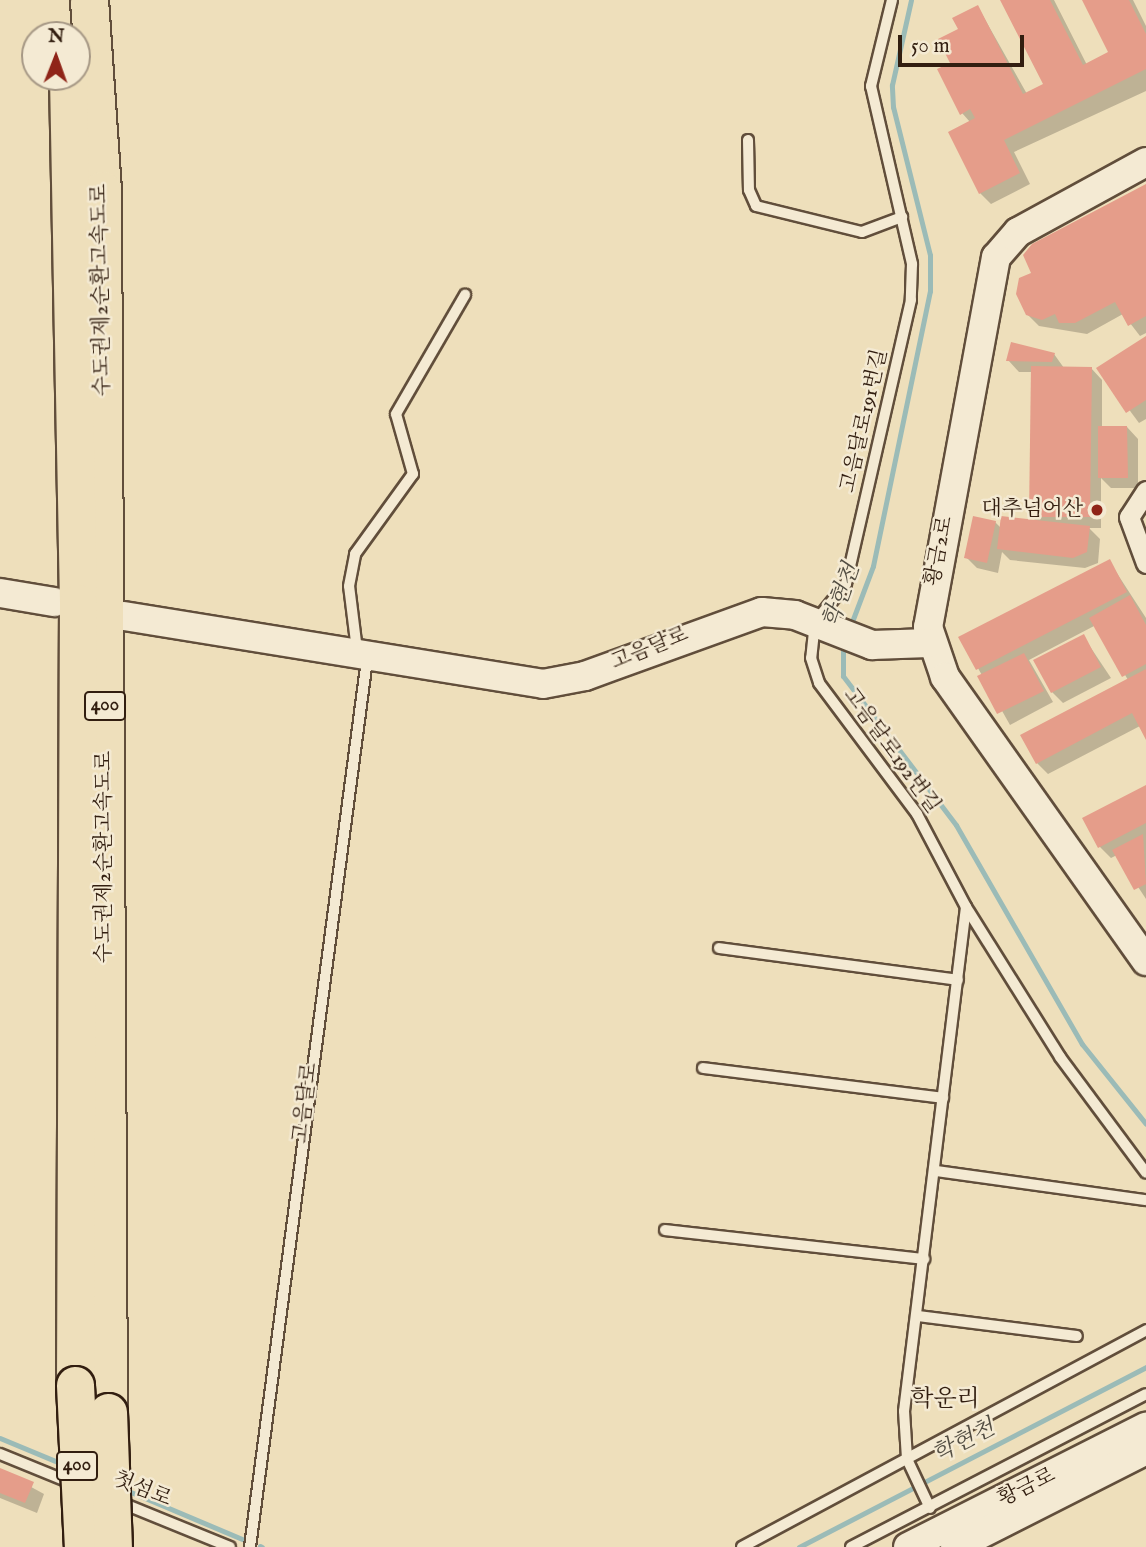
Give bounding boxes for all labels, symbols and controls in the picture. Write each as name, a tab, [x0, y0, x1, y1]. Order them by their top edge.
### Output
north arrow	[21, 21, 91, 91]
scale bar	[901, 21, 1027, 65]
text: N	[48, 25, 65, 49]
text: 50 m	[911, 33, 950, 60]
street label: 수도권제2순환고속도로	[88, 183, 116, 397]
street label: 고음달로191번길	[836, 347, 894, 495]
place label: 대추넘어산	[982, 497, 1083, 523]
marker: 대추넘어산	[1089, 502, 1105, 518]
street label: 황금2로	[921, 514, 959, 588]
water label: 학현천	[818, 560, 866, 632]
street label: 고음달로	[608, 622, 692, 676]
street label: 고음달로192번길	[837, 683, 945, 819]
road number: 400	[84, 691, 126, 722]
street label: 수도권제2순환고속도로	[92, 751, 118, 963]
street label: 고음달로	[289, 1061, 323, 1145]
district label: 학운리	[910, 1386, 980, 1414]
water label: 학현천	[928, 1415, 1000, 1469]
road number: 400	[56, 1450, 98, 1482]
street label: 황금로	[994, 1463, 1060, 1513]
street label: 첫섬로	[109, 1467, 175, 1513]

